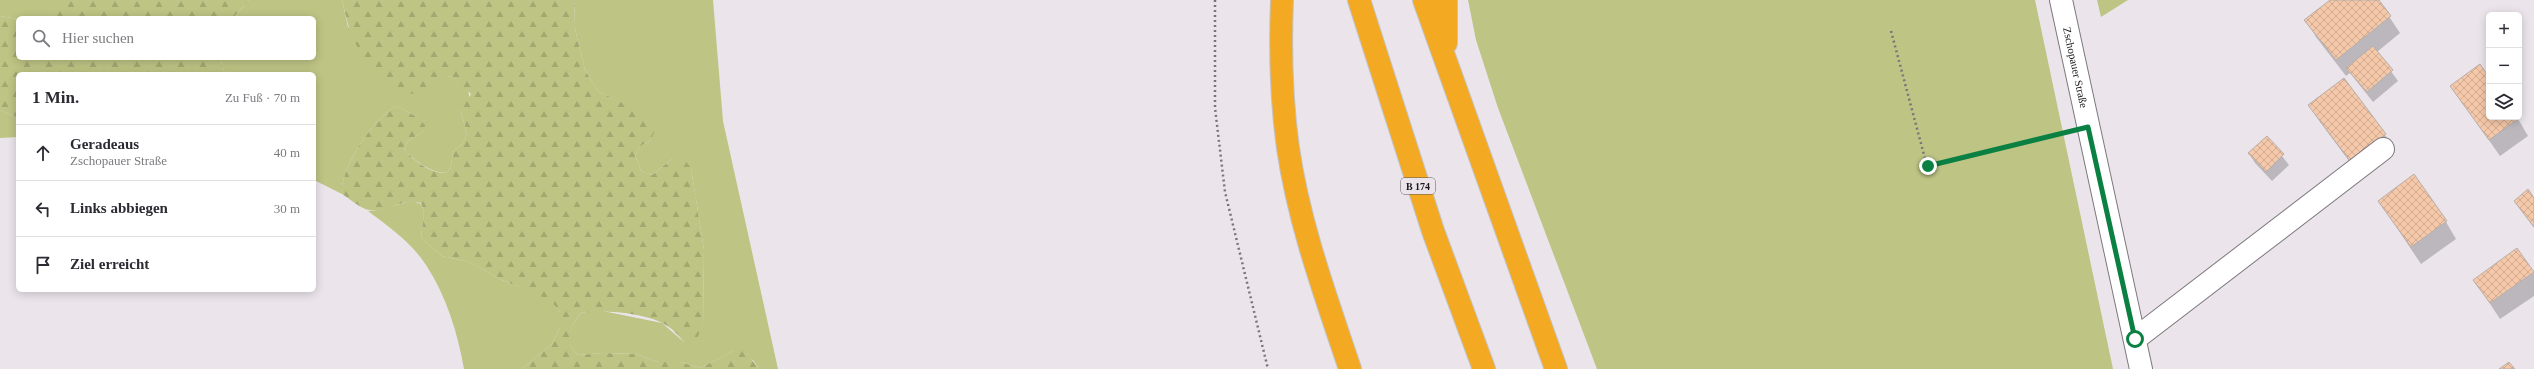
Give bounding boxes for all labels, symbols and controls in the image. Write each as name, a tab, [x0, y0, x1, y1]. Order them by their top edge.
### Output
map controls	[2486, 12, 2522, 120]
button: +	[2486, 12, 2522, 48]
search box	[16, 16, 316, 60]
street label: Zschopauer Straße	[2061, 26, 2090, 109]
icon: search	[30, 27, 52, 49]
text: Hier suchen	[62, 30, 134, 46]
button: −	[2486, 48, 2522, 84]
button: layers	[2486, 84, 2522, 120]
text: 1 Min.	[32, 88, 79, 107]
text: Zu Fuß · 70 m	[225, 90, 300, 105]
text: Geradeaus	[70, 136, 139, 152]
icon: ahead	[32, 142, 54, 164]
text: 40 m	[274, 145, 300, 160]
text: Zschopauer Straße	[70, 153, 167, 168]
route end	[1919, 157, 1937, 175]
road number: B 174	[1401, 178, 1435, 194]
icon: left	[32, 198, 54, 220]
text: Links abbiegen	[70, 200, 168, 216]
text: 30 m	[274, 201, 300, 216]
icon: arrive	[32, 254, 54, 276]
text: Ziel erreicht	[70, 256, 149, 272]
route start	[2126, 330, 2144, 348]

